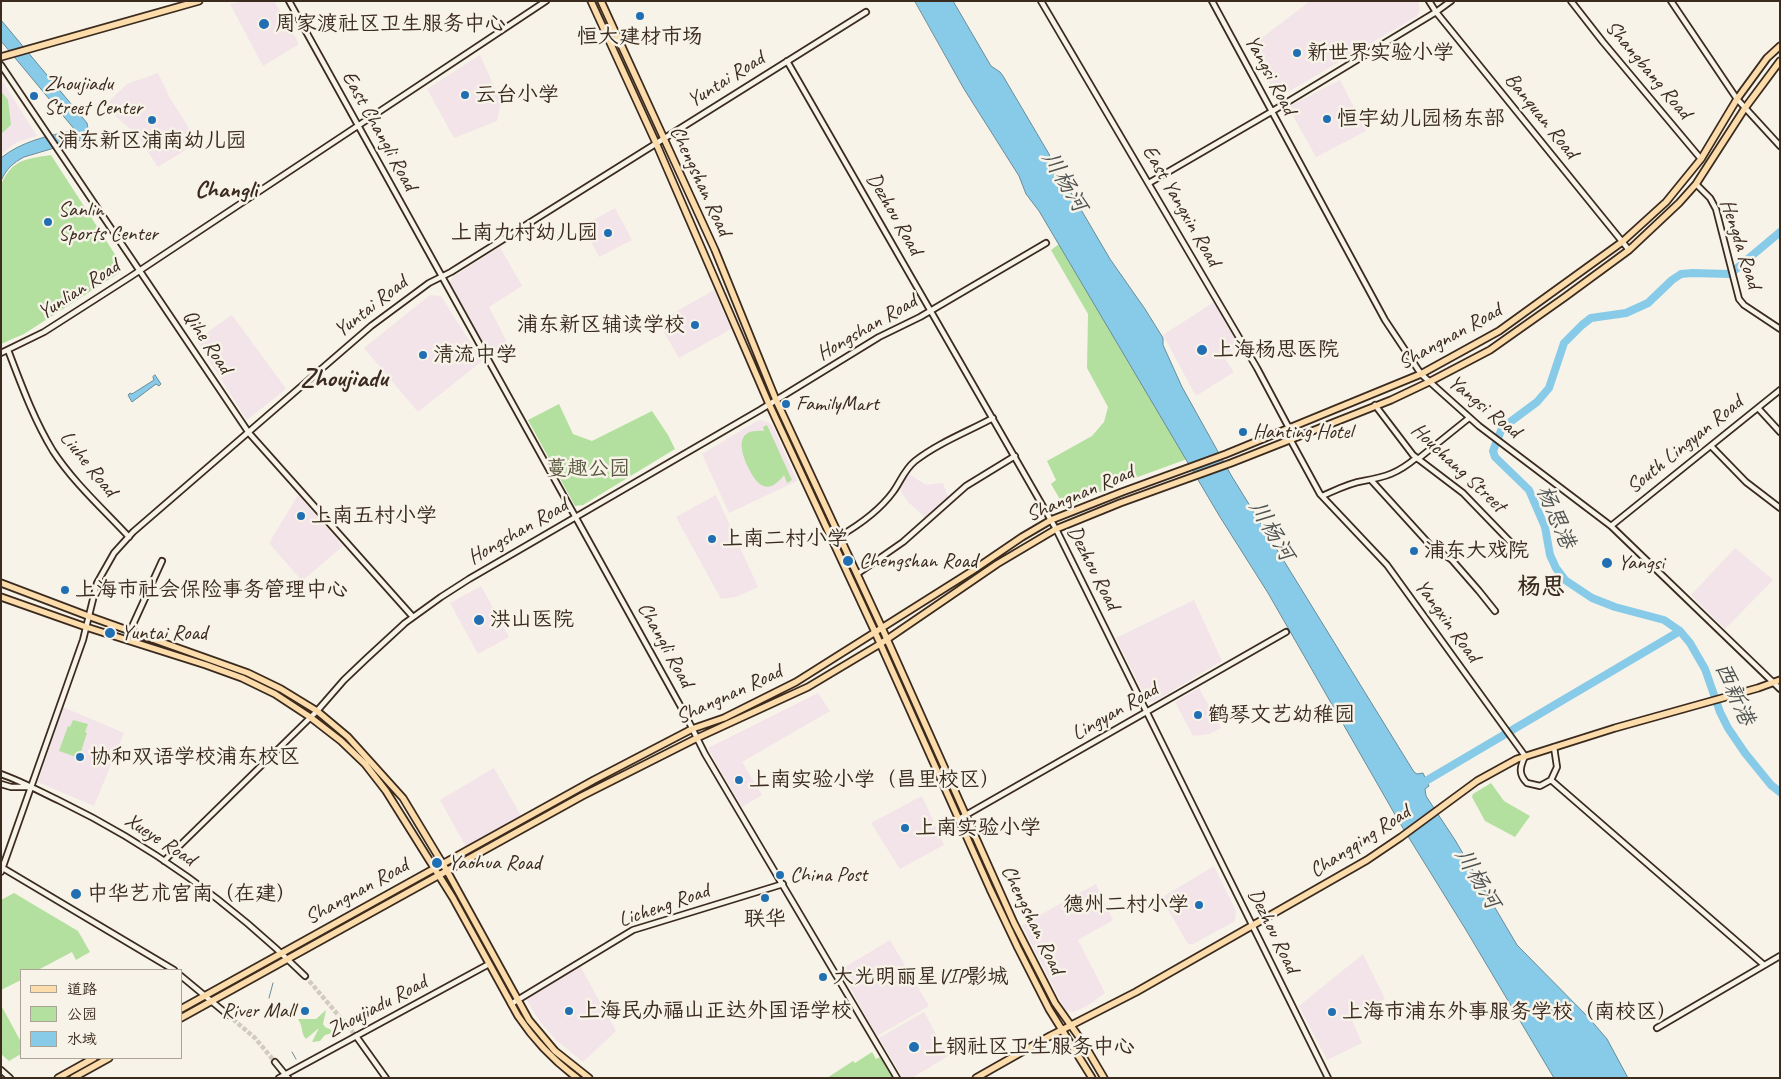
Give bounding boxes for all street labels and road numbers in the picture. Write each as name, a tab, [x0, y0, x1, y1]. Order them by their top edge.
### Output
street label: Shangbang Road	[1599, 15, 1697, 125]
street label: Yangsi Road	[1239, 31, 1301, 119]
street label: Yuntai Road	[683, 47, 769, 113]
street label: East Changli Road	[336, 67, 422, 195]
street label: Banquan Road	[1499, 68, 1583, 164]
street label: Chengshan Road	[664, 122, 736, 240]
street label: East Yangxin Road	[1136, 141, 1226, 271]
street label: Dezhou Road	[860, 168, 928, 260]
street label: Hengda Road	[1714, 196, 1766, 292]
street label: Yunlian Road	[33, 254, 125, 326]
street label: Yuntai Road	[329, 271, 413, 343]
street label: Hongshan Road	[813, 289, 921, 367]
street label: Shangnan Road	[1394, 298, 1506, 376]
street label: Qihe Road	[177, 305, 237, 379]
street label: Yangsi Road	[1442, 370, 1526, 444]
street label: South Lingyan Road	[1622, 391, 1748, 499]
street label: Houchang Street	[1405, 418, 1511, 518]
street label: Liuhe Road	[54, 426, 122, 502]
street label: Shangnan Road	[1023, 460, 1137, 528]
street label: Hongshan Road	[464, 493, 572, 571]
street label: Dezhou Road	[1061, 522, 1125, 614]
street label: Yangxin Road	[1409, 575, 1485, 667]
street label: Changli Road	[631, 598, 699, 692]
street label: Shangnan Road	[672, 659, 786, 731]
street label: Lingyan Road	[1067, 677, 1163, 747]
street label: Changqing Road	[1305, 800, 1415, 884]
street label: Xueye Road	[120, 808, 200, 872]
street label: Shangnan Road	[301, 853, 413, 931]
street label: Chengshan Road	[995, 861, 1069, 979]
street label: Licheng Road	[615, 879, 713, 933]
street label: Dezhou Road	[1242, 885, 1304, 977]
street label: Zhoujiadu Road	[323, 970, 431, 1044]

